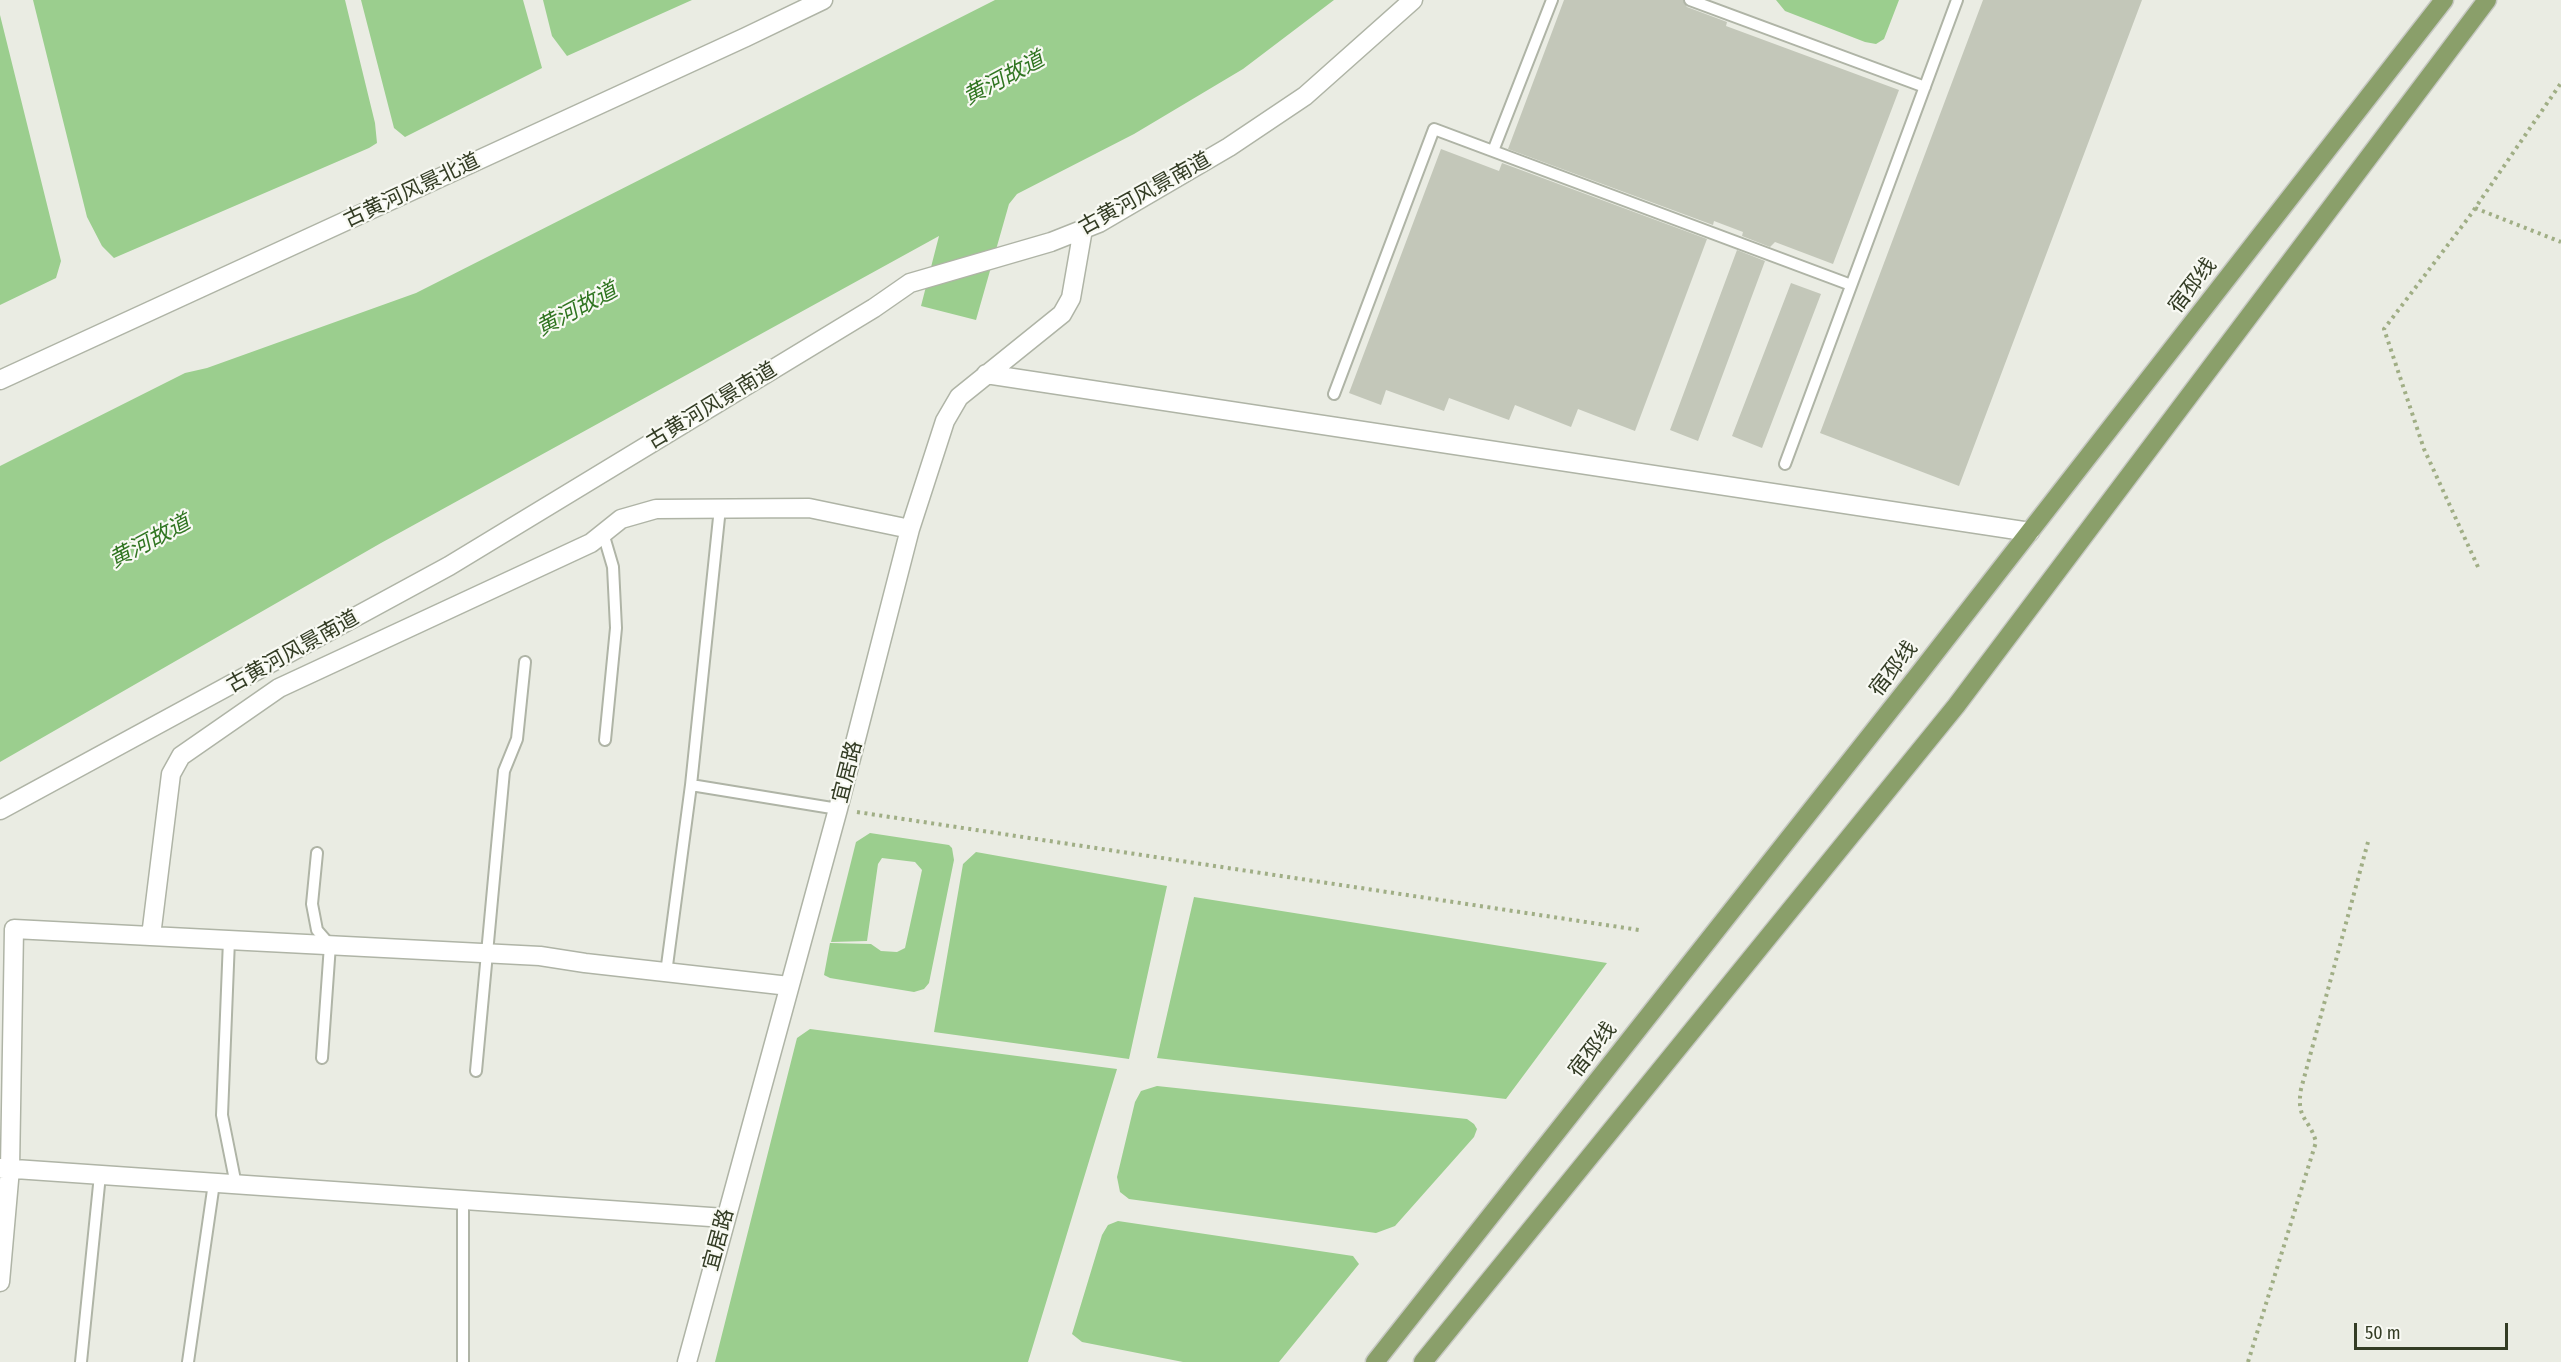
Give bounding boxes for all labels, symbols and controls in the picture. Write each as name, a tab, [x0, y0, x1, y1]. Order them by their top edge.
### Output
water label: 黄河故道	[959, 47, 1049, 111]
street label: 古黄河风景南道	[1075, 147, 1215, 241]
street label: 古黄河风景北道	[340, 149, 484, 233]
street label: 宿邳线	[2164, 253, 2222, 319]
water label: 黄河故道	[532, 278, 622, 342]
street label: 古黄河风景南道	[643, 357, 781, 455]
water label: 黄河故道	[105, 510, 195, 574]
street label: 古黄河风景南道	[223, 605, 363, 699]
street label: 宿邳线	[1865, 636, 1923, 702]
street label: 宜居路	[828, 738, 868, 806]
street label: 宿邳线	[1564, 1017, 1622, 1083]
street label: 宜居路	[699, 1206, 739, 1274]
scale bar	[2357, 1311, 2512, 1349]
text: 50 m	[2365, 1322, 2401, 1344]

